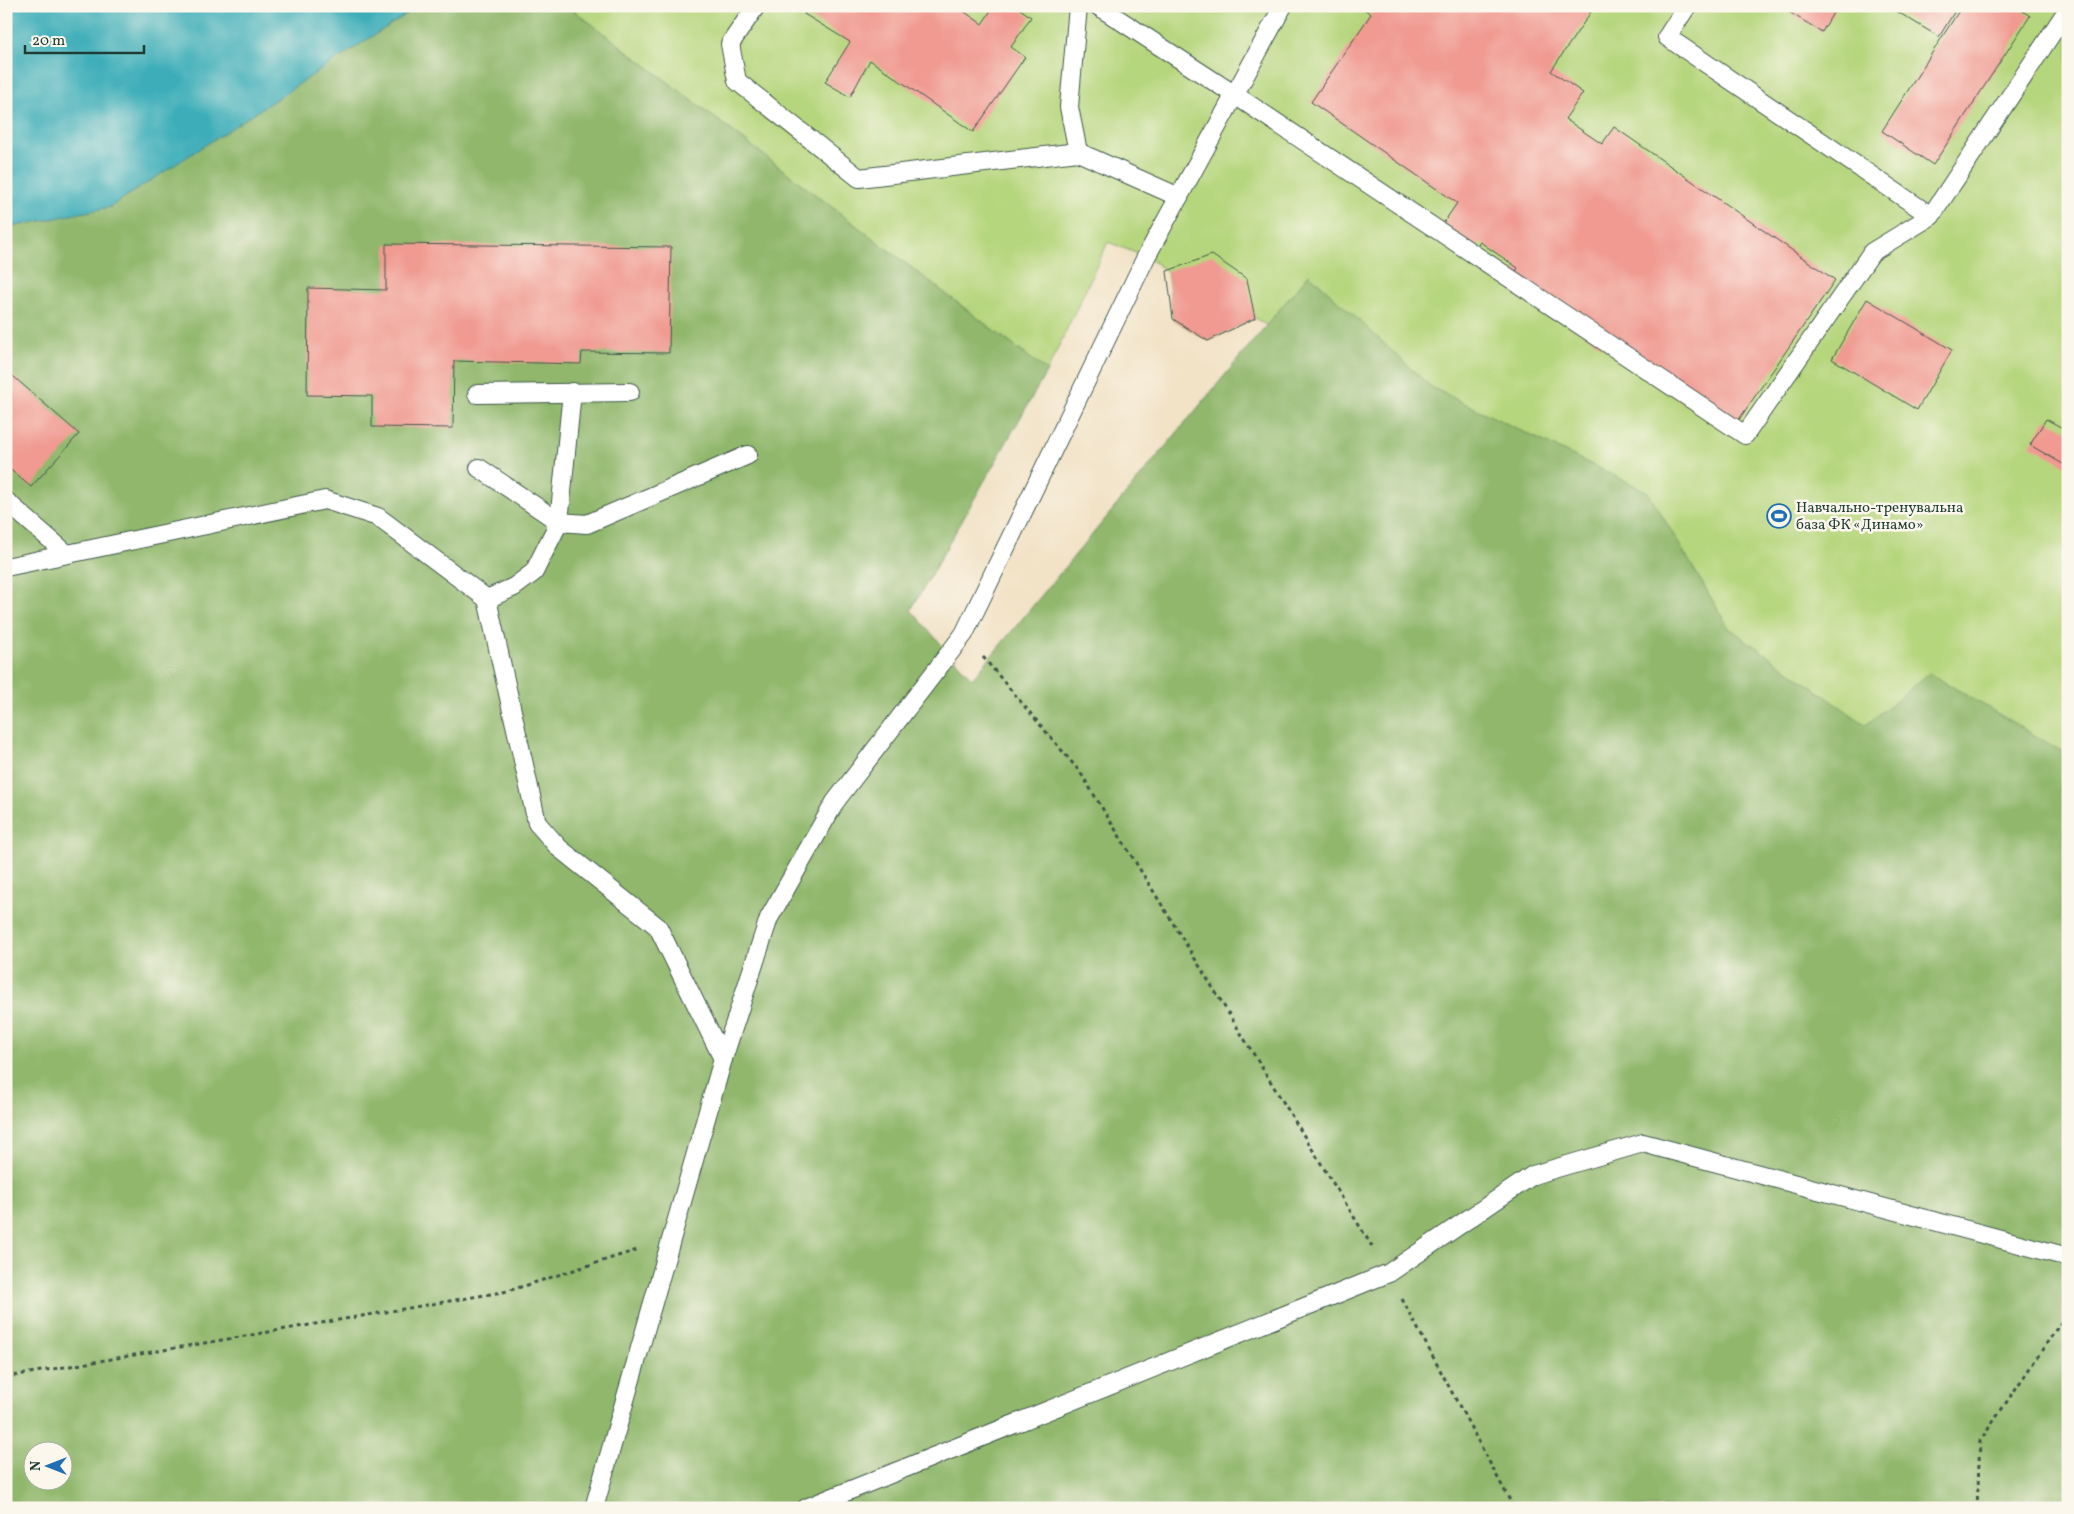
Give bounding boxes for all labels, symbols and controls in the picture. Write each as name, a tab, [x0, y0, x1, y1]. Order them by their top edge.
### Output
scale bar	[25, 22, 144, 54]
text: 20 m	[32, 31, 65, 52]
place label: Навчально-тренувальна база ФК «Динамо»	[1796, 498, 1963, 536]
sports icon: Навчально-тренувальна база ФК «Динамо»	[1766, 503, 1792, 529]
north arrow	[22, 1442, 72, 1492]
text: N	[27, 1461, 46, 1471]

